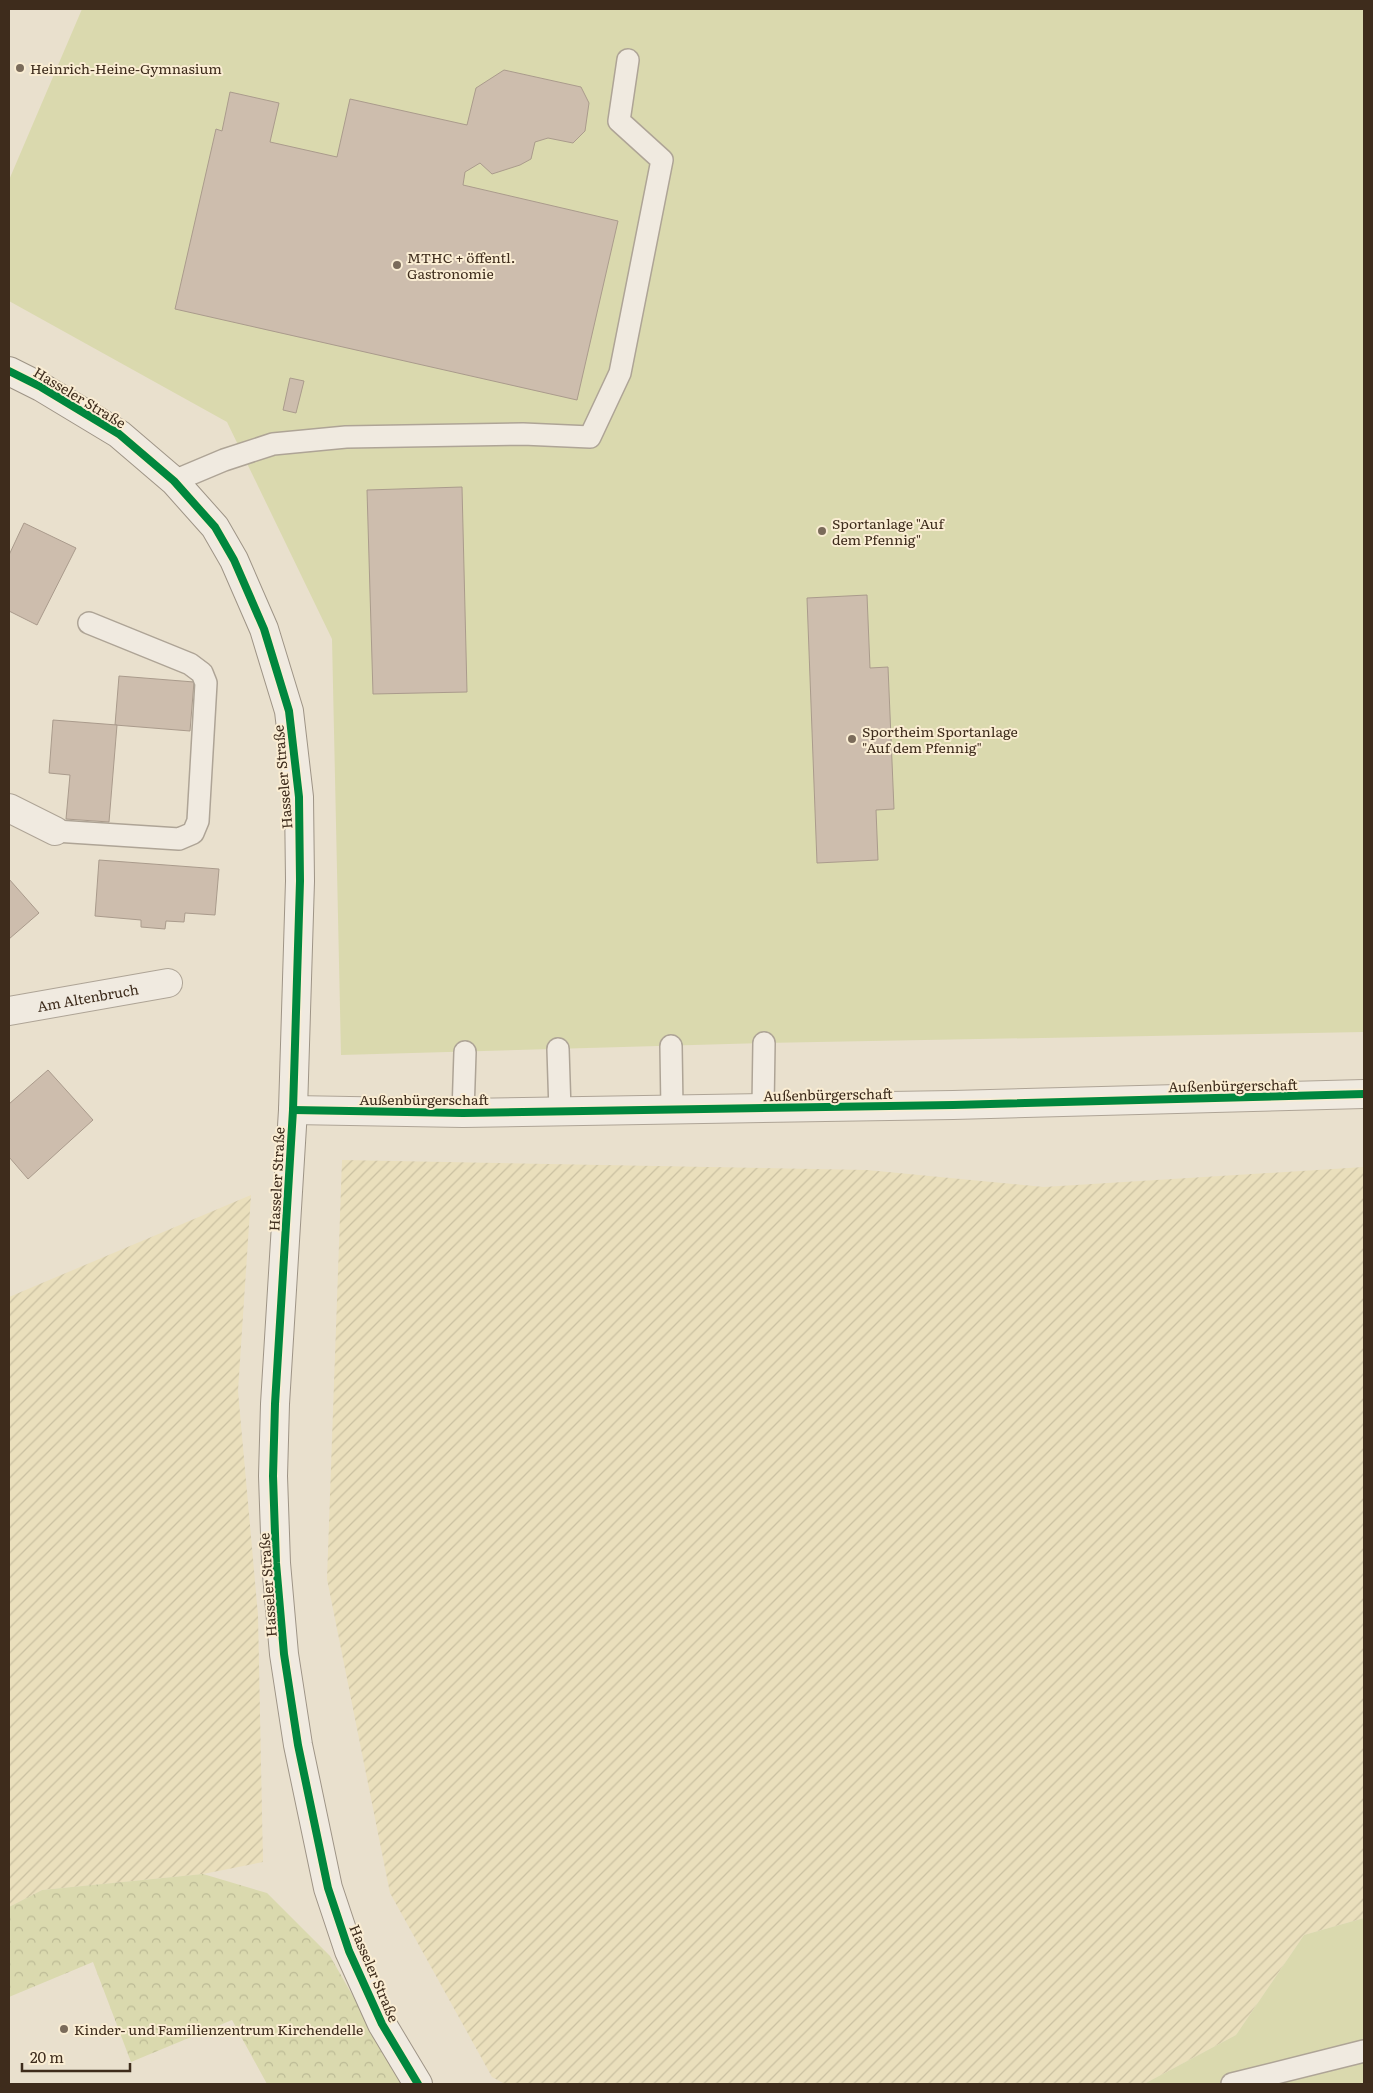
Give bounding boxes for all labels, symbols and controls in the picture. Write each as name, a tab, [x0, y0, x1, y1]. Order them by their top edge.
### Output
place label: Heinrich-Heine-Gymnasium	[30, 58, 222, 78]
marker: Heinrich-Heine-Gymnasium	[14, 62, 26, 74]
place label: MTHC + öffentl. Gastronomie	[407, 247, 515, 283]
marker: MTHC + öffentl. Gastronomie	[391, 259, 403, 271]
street label: Hasseler Straße	[30, 362, 130, 432]
place label: Sportanlage "Auf dem Pfennig"	[832, 513, 945, 549]
marker: Sportanlage "Auf dem Pfennig"	[816, 525, 828, 537]
place label: Sportheim Sportanlage "Auf dem Pfennig"	[862, 721, 1018, 757]
street label: Hasseler Straße	[267, 724, 297, 830]
marker: Sportheim Sportanlage "Auf dem Pfennig"	[846, 733, 858, 745]
street label: Am Altenbruch	[35, 978, 140, 1016]
street label: Außenbürgerschaft	[1168, 1074, 1299, 1096]
street label: Außenbürgerschaft	[763, 1083, 894, 1105]
street label: Außenbürgerschaft	[359, 1089, 489, 1109]
street label: Hasseler Straße	[263, 1126, 289, 1232]
street label: Hasseler Straße	[253, 1532, 281, 1638]
street label: Hasseler Straße	[345, 1921, 405, 2025]
place label: Kinder- und Familienzentrum Kirchendelle	[74, 2019, 363, 2039]
marker: Kinder- und Familienzentrum Kirchendelle	[58, 2023, 70, 2035]
scale bar	[22, 2040, 130, 2072]
text: 20 m	[30, 2045, 64, 2068]

